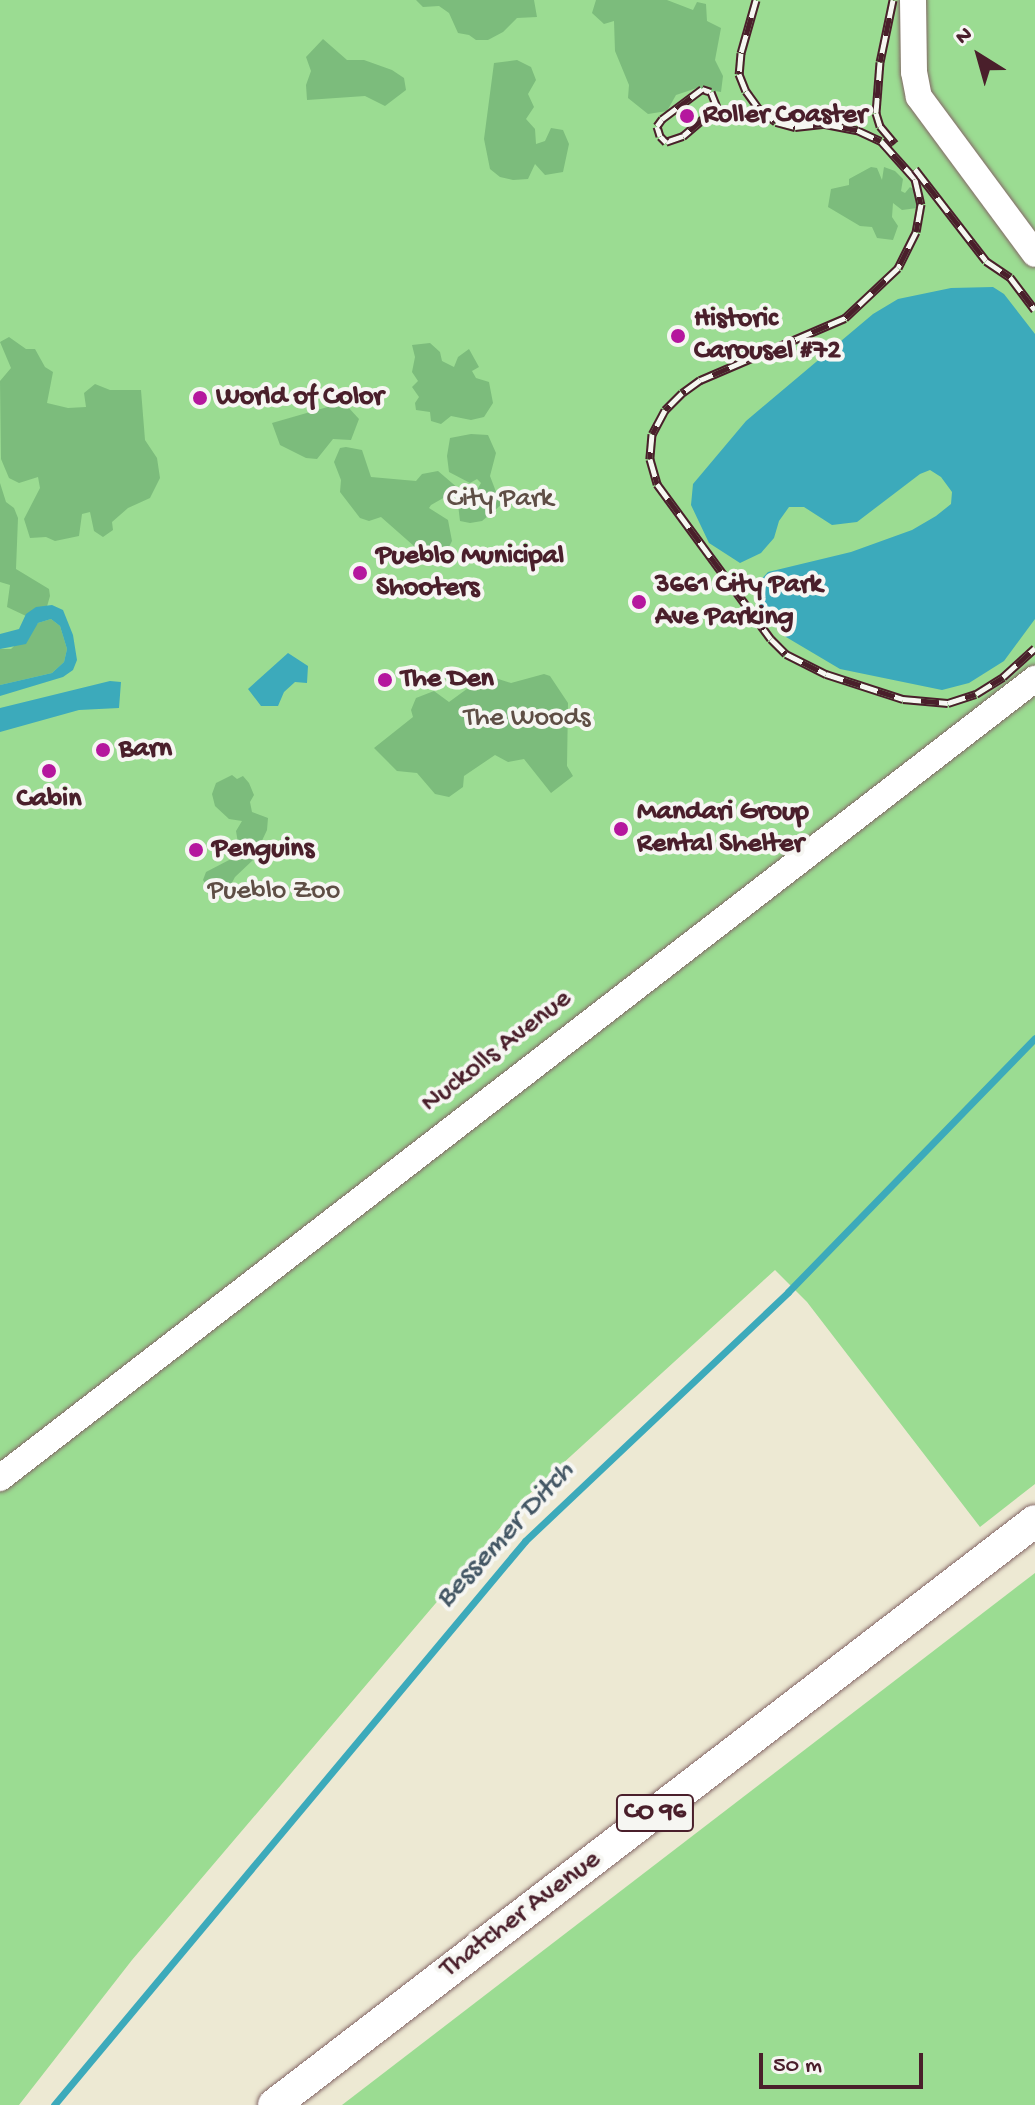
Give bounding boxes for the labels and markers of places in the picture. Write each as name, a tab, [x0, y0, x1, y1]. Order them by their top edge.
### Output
place label: Roller Coaster	[703, 99, 867, 133]
marker: Roller Coaster	[678, 107, 696, 125]
place label: Historic Carousel #72	[694, 303, 841, 369]
marker: Historic Carousel #72	[669, 327, 687, 345]
place label: World of Color	[216, 381, 384, 415]
marker: World of Color	[191, 389, 209, 407]
place label: Pueblo Municipal Shooters	[376, 540, 564, 606]
marker: Pueblo Municipal Shooters	[351, 564, 369, 582]
place label: 3661 City Park Ave Parking	[655, 569, 822, 635]
marker: 3661 City Park Ave Parking	[630, 593, 648, 611]
place label: The Den	[401, 663, 494, 697]
marker: The Den	[376, 671, 394, 689]
place label: Barn	[119, 733, 172, 767]
marker: Barn	[94, 741, 112, 759]
marker: Cabin	[40, 762, 58, 780]
place label: Cabin	[17, 783, 81, 817]
place label: Mandari Group Rental Shelter	[637, 796, 809, 862]
marker: Mandari Group Rental Shelter	[612, 820, 630, 838]
place label: Penguins	[212, 833, 314, 867]
marker: Penguins	[187, 841, 205, 859]

